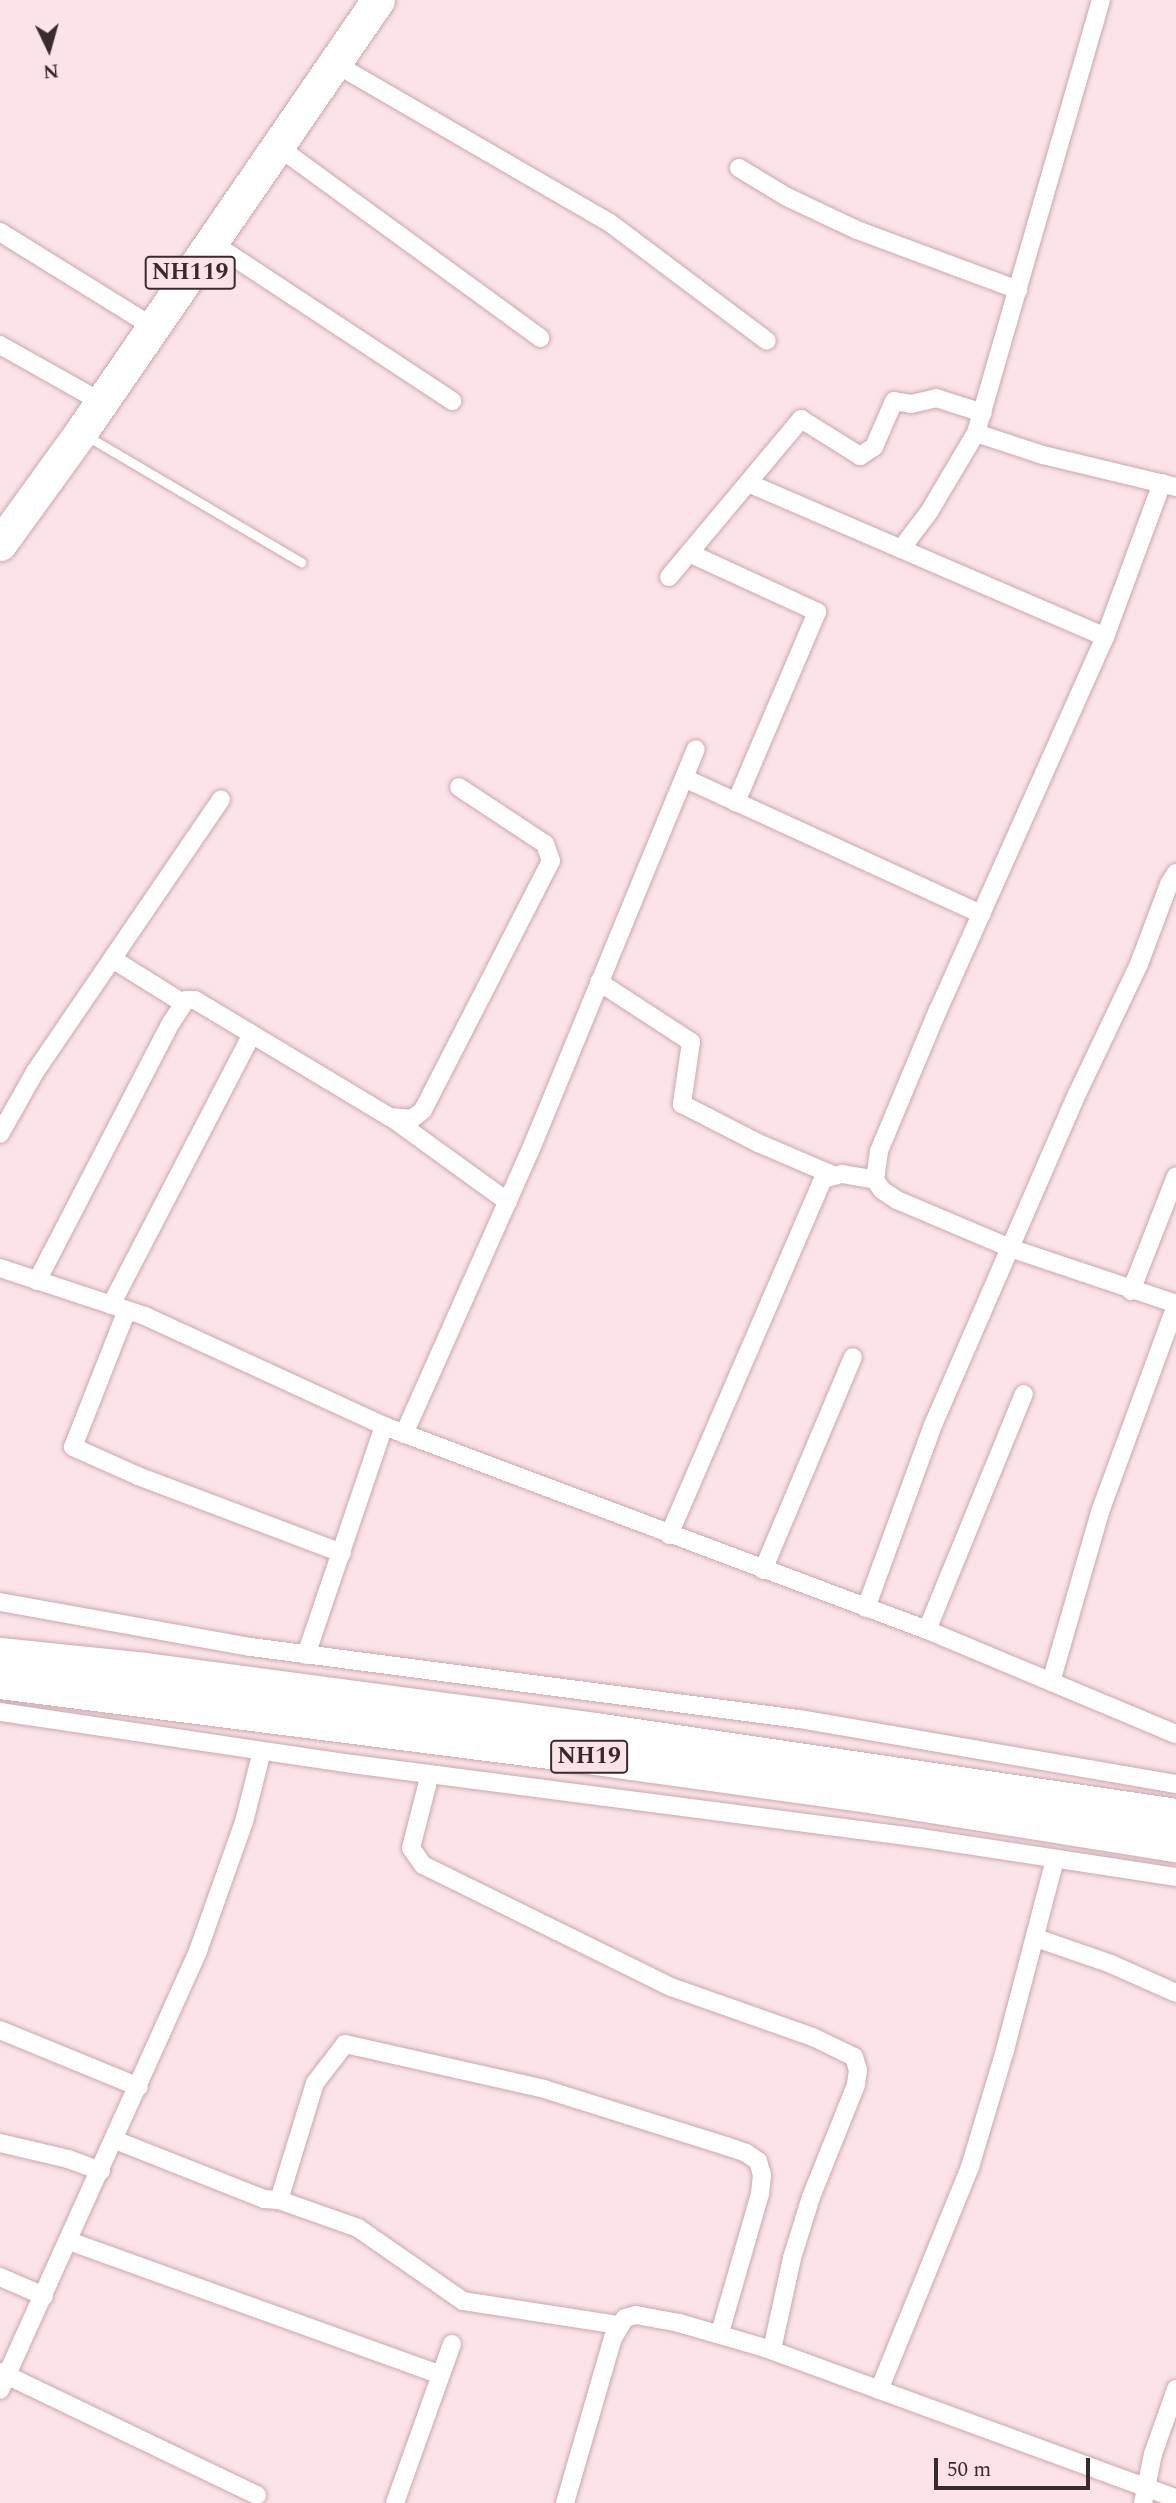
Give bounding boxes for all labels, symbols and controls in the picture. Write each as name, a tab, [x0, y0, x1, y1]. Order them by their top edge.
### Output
north arrow	[14, 14, 84, 84]
text: N	[42, 55, 60, 86]
road number: NH119	[144, 254, 235, 292]
road number: NH19	[549, 1738, 629, 1776]
scale bar	[938, 2444, 1094, 2488]
text: 50 m	[947, 2454, 991, 2486]

